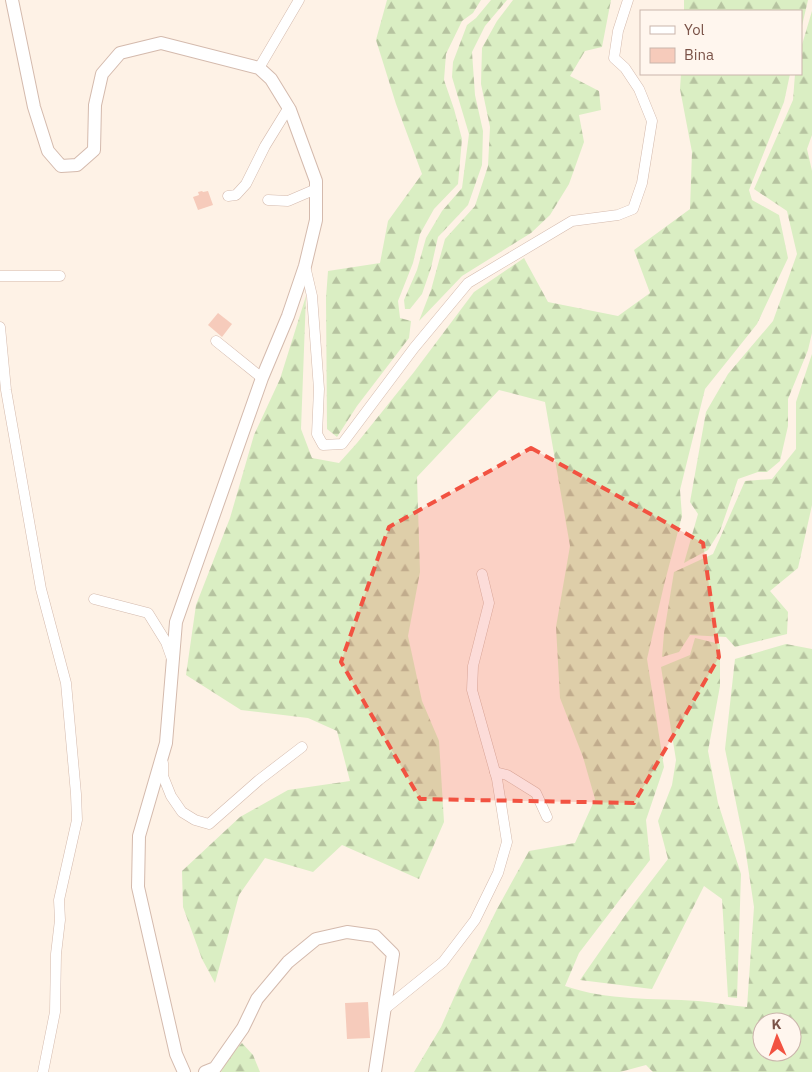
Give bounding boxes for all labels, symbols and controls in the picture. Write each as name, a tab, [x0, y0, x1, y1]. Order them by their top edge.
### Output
legend	[640, 10, 802, 75]
text: Yol	[684, 20, 705, 39]
text: Bina	[684, 45, 714, 64]
north arrow	[752, 1012, 802, 1062]
text: K	[771, 1015, 782, 1033]

